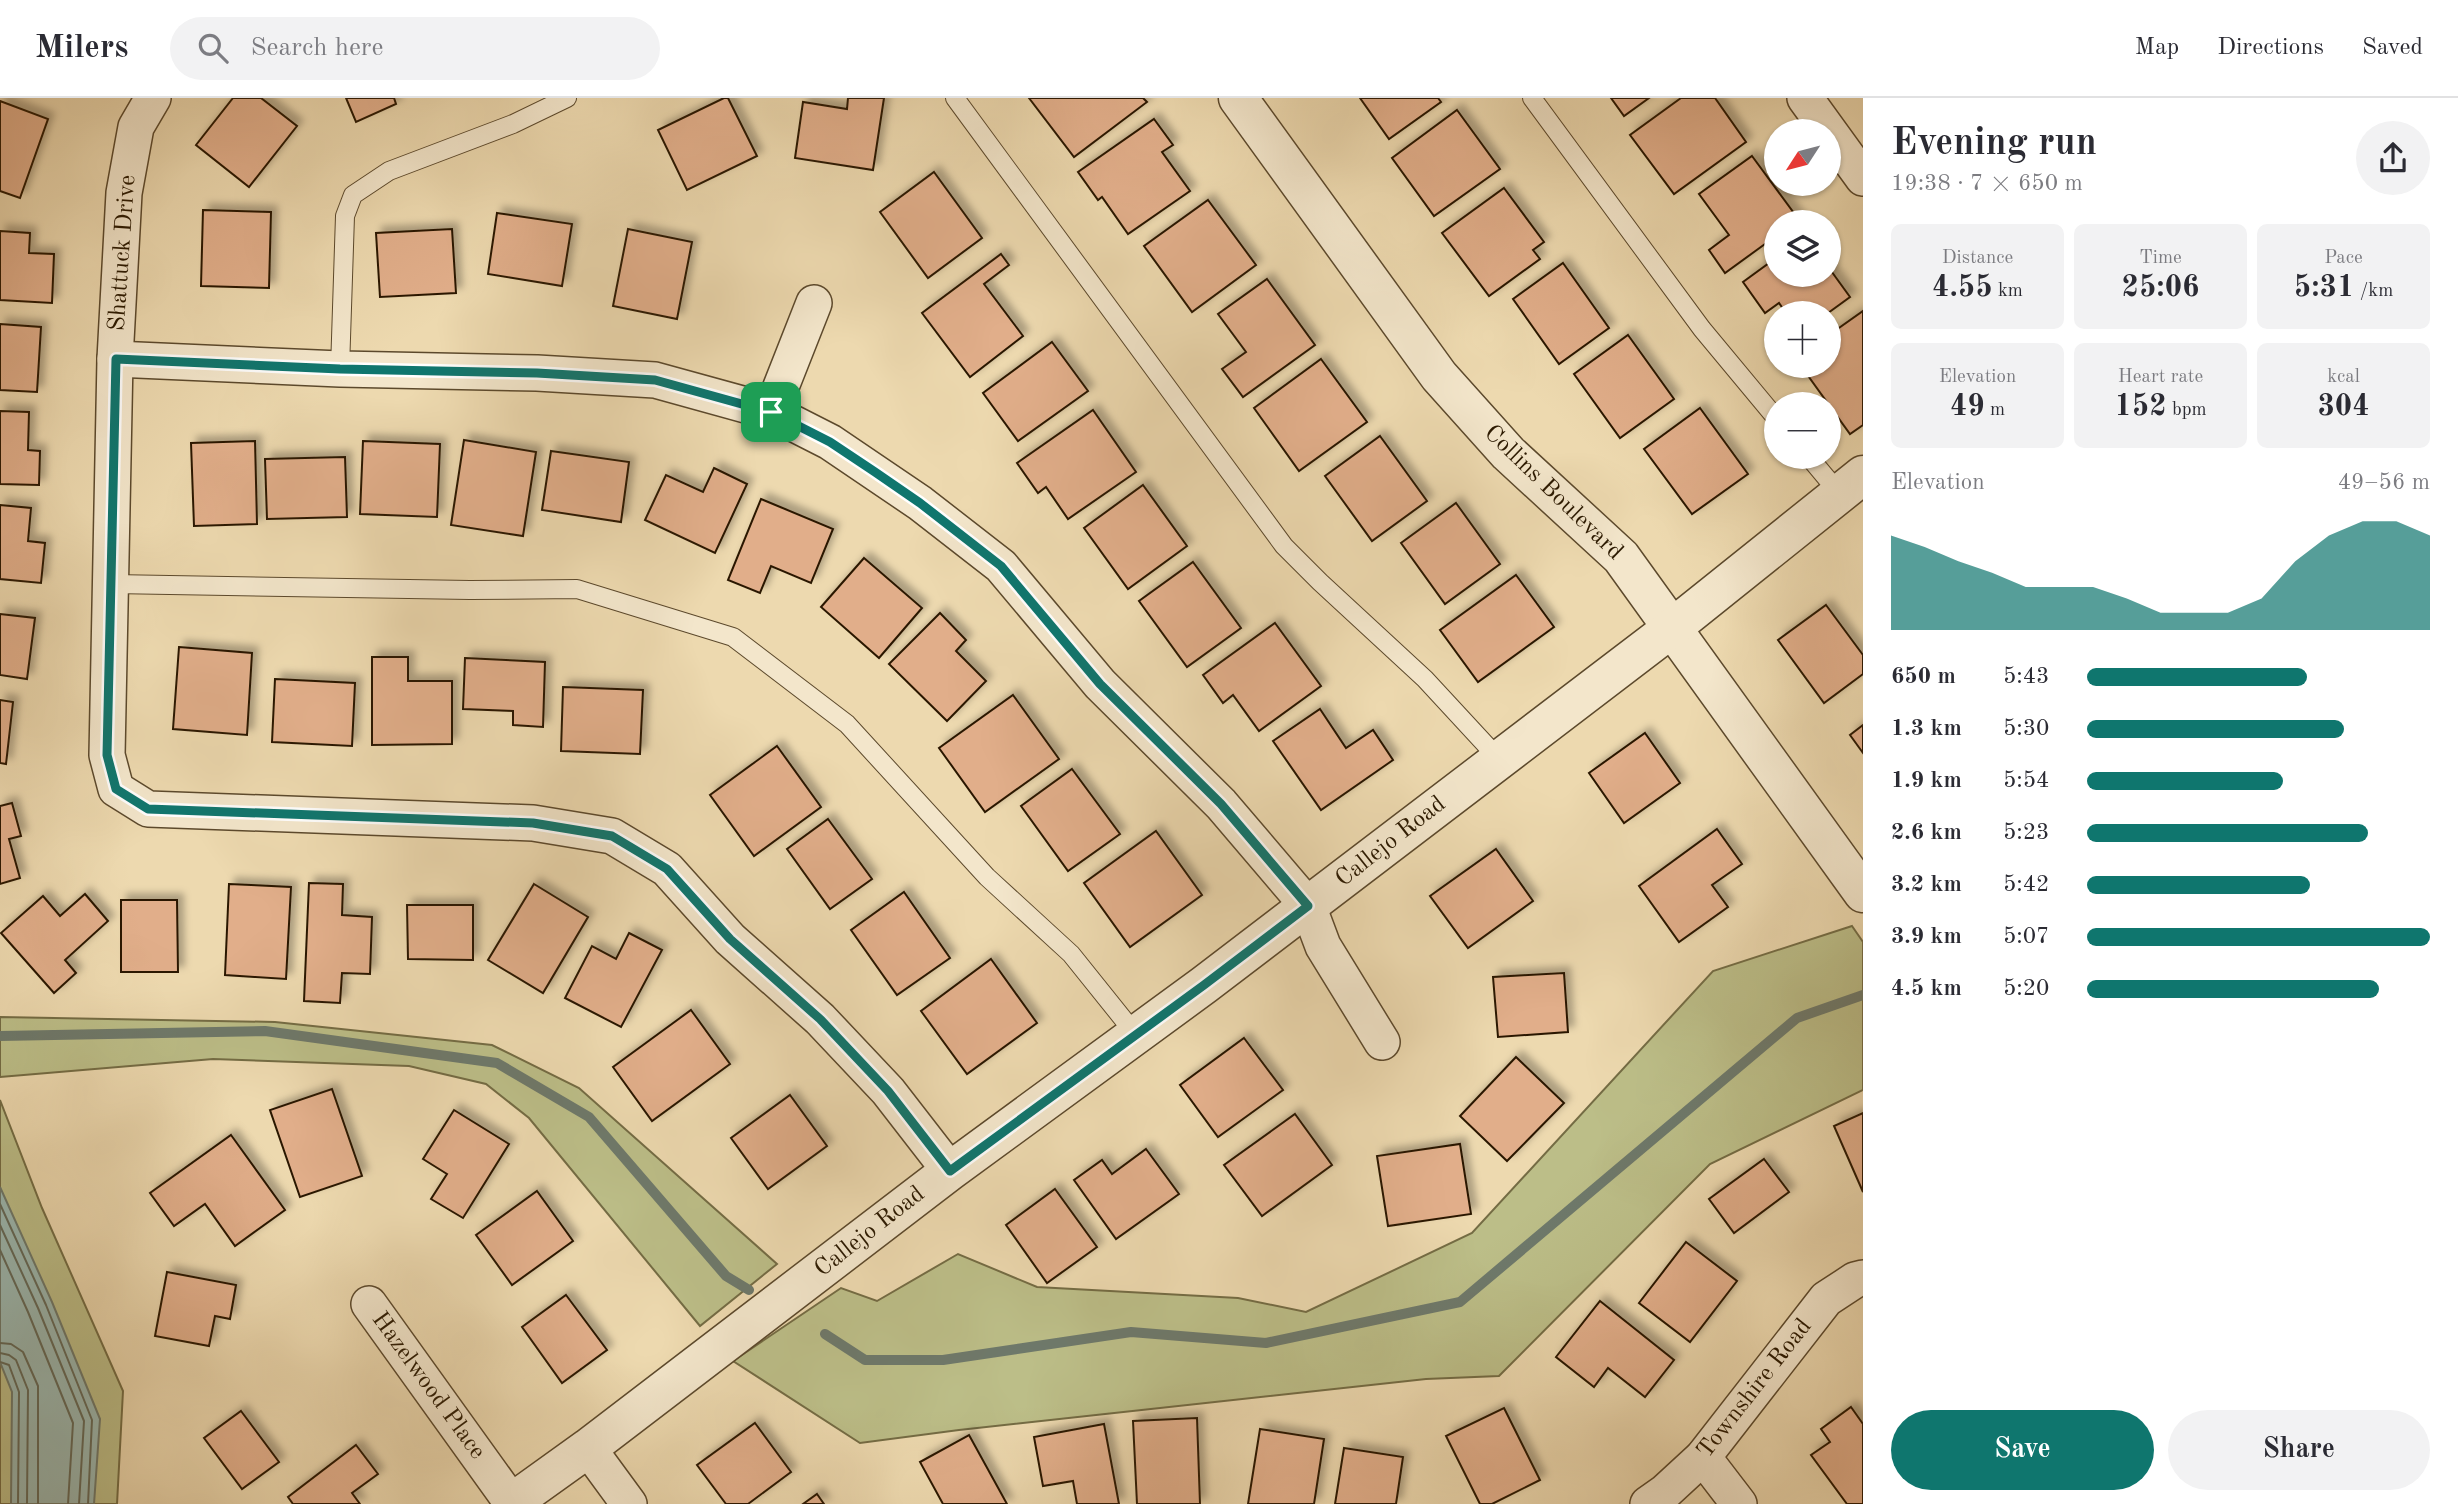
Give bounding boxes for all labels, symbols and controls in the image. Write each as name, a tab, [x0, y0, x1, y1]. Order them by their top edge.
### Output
search box	[170, 17, 660, 80]
icon: search	[194, 29, 232, 67]
text: Milers	[35, 32, 128, 65]
text: Search here	[250, 35, 383, 61]
text: Map	[2135, 36, 2179, 60]
text: Directions	[2217, 36, 2324, 60]
text: Saved	[2362, 36, 2423, 60]
north arrow	[1764, 119, 1841, 196]
map controls	[1764, 119, 1841, 469]
button: share	[2356, 121, 2430, 195]
text: Evening run	[1891, 125, 2097, 163]
text: 19:38 · 7 × 650 m	[1891, 172, 2083, 195]
street label: Shattuck Drive	[106, 174, 140, 332]
button: layers	[1764, 210, 1841, 287]
text: Distance	[1942, 249, 2013, 268]
text: Time	[2139, 249, 2182, 268]
text: Pace	[2324, 249, 2363, 268]
text: 4.55	[1932, 273, 1993, 303]
text: 25:06	[2122, 273, 2200, 303]
text: 5:31	[2294, 273, 2354, 303]
text: km	[1993, 282, 2023, 301]
text: /km	[2354, 282, 2393, 301]
button: +	[1764, 301, 1841, 378]
text: Elevation	[1939, 368, 2016, 387]
text: Heart rate	[2118, 368, 2203, 387]
text: kcal	[2327, 368, 2360, 387]
pin	[741, 382, 801, 442]
button: −	[1764, 392, 1841, 469]
text: 49	[1950, 392, 1985, 422]
text: 152	[2114, 392, 2167, 422]
text: 304	[2317, 392, 2370, 422]
icon: arrive	[752, 393, 790, 431]
text: m	[1985, 401, 2005, 420]
text: bpm	[2167, 401, 2207, 420]
street label: Collins Boulevard	[1479, 421, 1627, 565]
text: Elevation	[1891, 471, 1985, 494]
text: 49–56 m	[2338, 471, 2430, 494]
text: 650 m	[1891, 665, 1956, 688]
text: 5:43	[2003, 665, 2049, 688]
text: 1.3 km	[1891, 717, 1962, 740]
text: 5:30	[2003, 717, 2049, 740]
text: 1.9 km	[1891, 769, 1962, 792]
text: 5:54	[2003, 769, 2049, 792]
street label: Callejo Road	[1332, 792, 1450, 892]
text: 2.6 km	[1891, 821, 1962, 844]
text: 5:23	[2003, 821, 2049, 844]
text: 3.2 km	[1891, 873, 1962, 896]
text: 5:42	[2003, 873, 2049, 896]
text: 3.9 km	[1891, 925, 1962, 948]
text: 5:07	[2003, 925, 2049, 948]
text: 4.5 km	[1891, 977, 1962, 1000]
text: 5:20	[2003, 977, 2049, 1000]
street label: Callejo Road	[811, 1182, 929, 1282]
street label: Hazelwood Place	[367, 1308, 489, 1464]
street label: Townshire Road	[1693, 1315, 1817, 1463]
button: Save	[1891, 1410, 2154, 1490]
button: Share	[2168, 1410, 2430, 1490]

